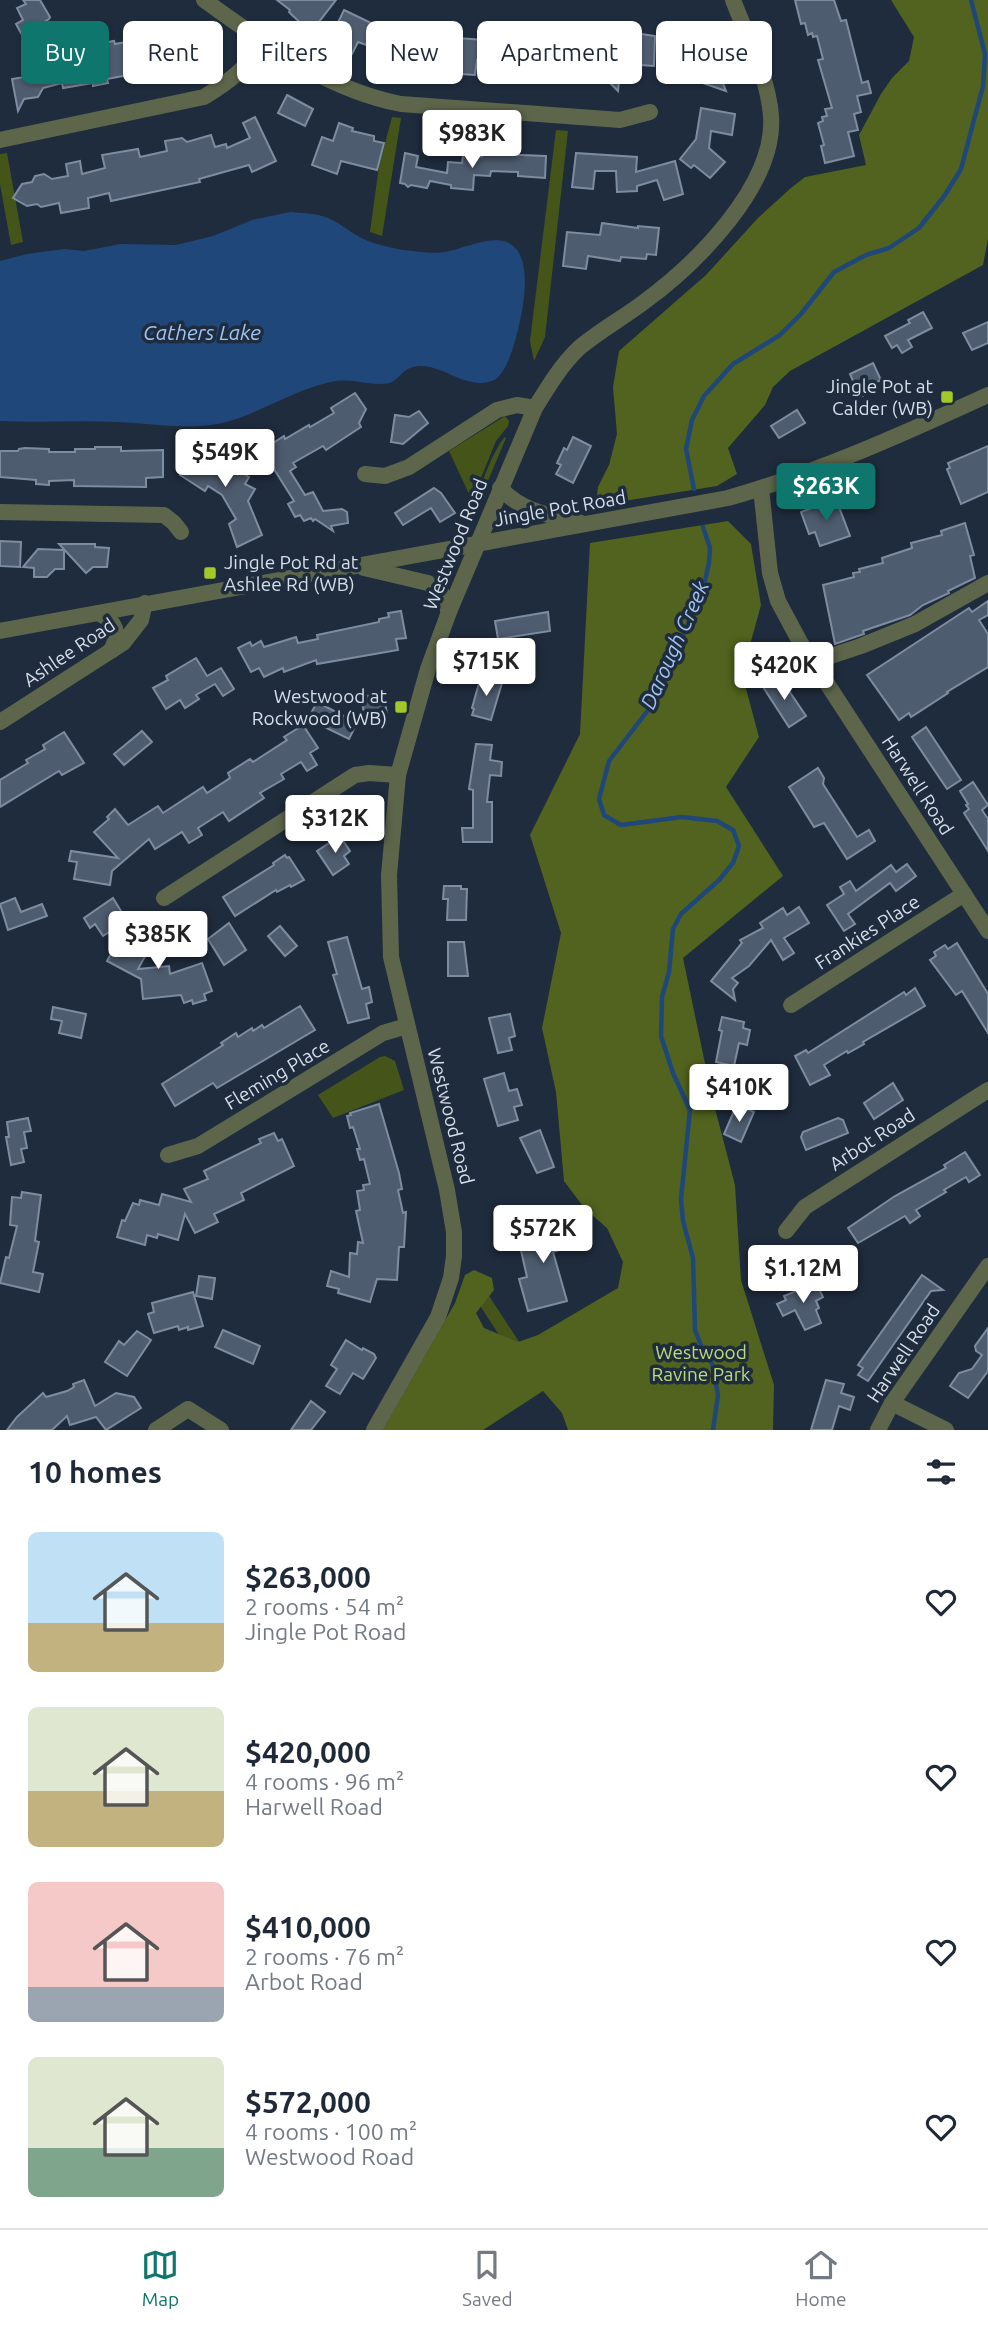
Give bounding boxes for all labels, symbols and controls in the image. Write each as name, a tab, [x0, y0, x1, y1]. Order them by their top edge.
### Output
chip: Buy	[21, 21, 109, 84]
chip: Rent	[123, 21, 223, 84]
chip: Filters	[237, 21, 352, 84]
chip: New	[366, 21, 463, 84]
chip: Apartment	[477, 21, 642, 84]
chip: House	[656, 21, 772, 84]
pin: $983K	[423, 110, 521, 170]
text: $983K	[438, 120, 506, 145]
water label: Cathers Lake	[143, 320, 261, 344]
place label: Jingle Pot at Calder (WB)	[826, 375, 934, 419]
marker: Jingle Pot at Calder (WB)	[939, 389, 955, 405]
pin: $549K	[176, 430, 274, 489]
text: $549K	[191, 439, 259, 464]
pin: $263K	[777, 463, 875, 523]
text: $263K	[792, 473, 860, 498]
street label: Westwood Road	[419, 475, 491, 613]
street label: Jingle Pot Road	[492, 486, 628, 530]
place label: Jingle Pot Rd at Ashlee Rd (WB)	[224, 551, 359, 595]
marker: Jingle Pot Rd at Ashlee Rd (WB)	[202, 565, 218, 581]
water label: Darough Creek	[635, 577, 713, 712]
street label: Ashlee Road	[19, 613, 119, 691]
pin: $715K	[437, 638, 535, 698]
pin: $420K	[735, 642, 833, 702]
text: $715K	[452, 648, 520, 673]
text: $420K	[750, 652, 818, 677]
place label: Westwood at Rockwood (WB)	[252, 685, 388, 729]
marker: Westwood at Rockwood (WB)	[393, 699, 409, 715]
street label: Harwell Road	[878, 731, 958, 839]
pin: $312K	[286, 796, 384, 855]
text: $312K	[301, 805, 369, 830]
street label: Frankies Place	[811, 890, 923, 974]
pin: $385K	[109, 912, 207, 971]
text: $385K	[124, 921, 192, 946]
street label: Fleming Place	[221, 1034, 333, 1114]
street label: Westwood Road	[423, 1046, 479, 1186]
pin: $410K	[690, 1064, 788, 1124]
text: $410K	[705, 1074, 773, 1099]
street label: Arbot Road	[825, 1103, 919, 1175]
pin: $572K	[494, 1206, 592, 1265]
text: $572K	[509, 1215, 577, 1240]
pin: $1.12M	[746, 1246, 860, 1305]
text: $1.12M	[764, 1255, 842, 1280]
street label: Harwell Road	[862, 1300, 944, 1406]
park label: Westwood Ravine Park	[652, 1341, 751, 1385]
icon: filters	[922, 1453, 960, 1491]
text: 10 homes	[28, 1455, 162, 1489]
icon: home	[84, 1560, 168, 1644]
text: $263,000	[245, 1560, 371, 1594]
icon: heart	[922, 1583, 960, 1621]
text: 2 rooms · 54 m²	[245, 1594, 404, 1619]
text: Jingle Pot Road	[245, 1619, 407, 1644]
icon: home	[84, 1735, 168, 1819]
text: $420,000	[245, 1735, 371, 1769]
icon: heart	[922, 1758, 960, 1796]
text: 4 rooms · 96 m²	[245, 1769, 404, 1794]
text: Harwell Road	[245, 1794, 383, 1819]
icon: home	[84, 1910, 168, 1994]
text: $410,000	[245, 1910, 371, 1944]
icon: heart	[922, 1933, 960, 1971]
text: 2 rooms · 76 m²	[245, 1944, 404, 1969]
text: Arbot Road	[245, 1969, 363, 1994]
icon: home	[84, 2085, 168, 2169]
text: $572,000	[245, 2085, 371, 2119]
icon: heart	[922, 2108, 960, 2146]
text: 4 rooms · 100 m²	[245, 2119, 417, 2144]
text: Westwood Road	[245, 2144, 414, 2169]
tab: Map	[141, 2246, 179, 2310]
tab: Saved	[462, 2246, 513, 2310]
tab: Home	[795, 2246, 847, 2310]

